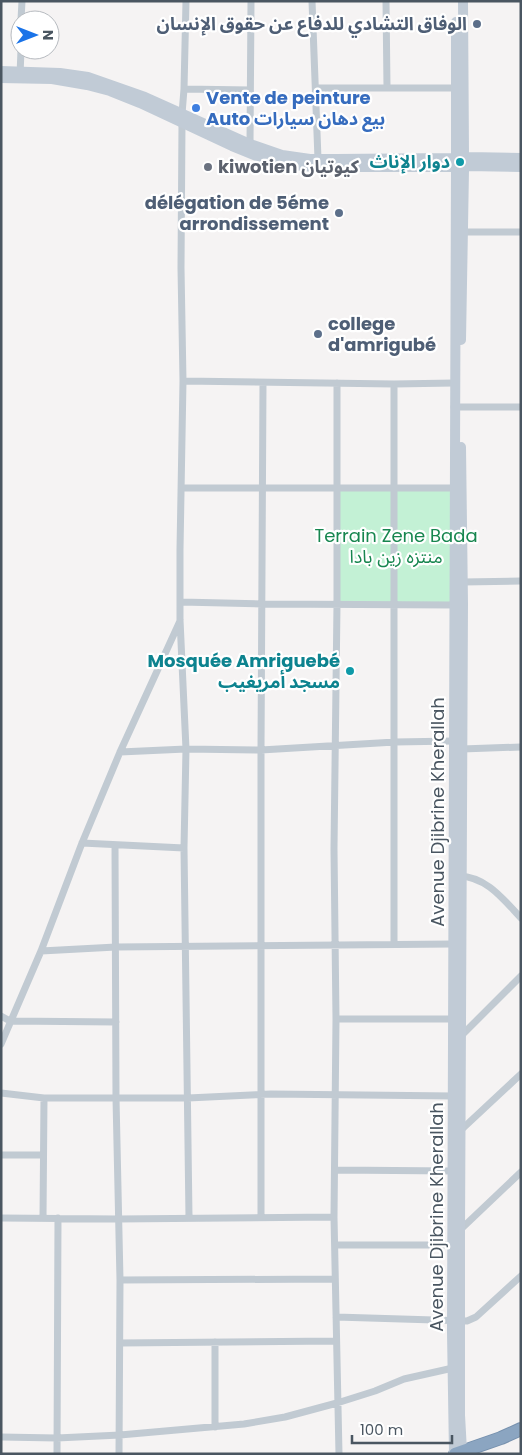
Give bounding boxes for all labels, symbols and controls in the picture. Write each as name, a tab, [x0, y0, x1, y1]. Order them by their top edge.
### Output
north arrow	[10, 10, 60, 60]
place label: الوفاق التشادي للدفاع عن حقوق الإنسان	[157, 11, 467, 38]
marker: الوفاق التشادي للدفاع عن حقوق الإنسان	[471, 18, 483, 30]
text: N	[38, 30, 58, 40]
place label: Vente de peinture Auto بيع دهان سيارات	[206, 85, 385, 132]
marker: Vente de peinture Auto بيع دهان سيارات	[190, 102, 202, 114]
place label: دوار الإناث	[369, 149, 450, 174]
place label: kiwotien كيوتيان	[218, 154, 360, 179]
marker: دوار الإناث	[454, 156, 466, 168]
marker: kiwotien كيوتيان	[202, 161, 214, 173]
place label: délégation de 5éme arrondissement	[145, 190, 329, 236]
marker: délégation de 5éme arrondissement	[333, 207, 345, 219]
place label: college d'amrigubé	[328, 311, 436, 357]
marker: college d'amrigubé	[312, 328, 324, 340]
park label: Terrain Zene Bada منتزه زين بادا	[314, 523, 478, 569]
place label: Mosquée Amriguebé مسجد أمريغيب	[148, 648, 340, 694]
marker: Mosquée Amriguebé مسجد أمريغيب	[344, 665, 356, 677]
street label: Avenue Djibrine Kherallah	[425, 697, 450, 927]
street label: Avenue Djibrine Kherallah	[424, 1102, 449, 1332]
scale bar	[352, 1412, 452, 1444]
text: 100 m	[360, 1419, 403, 1440]

